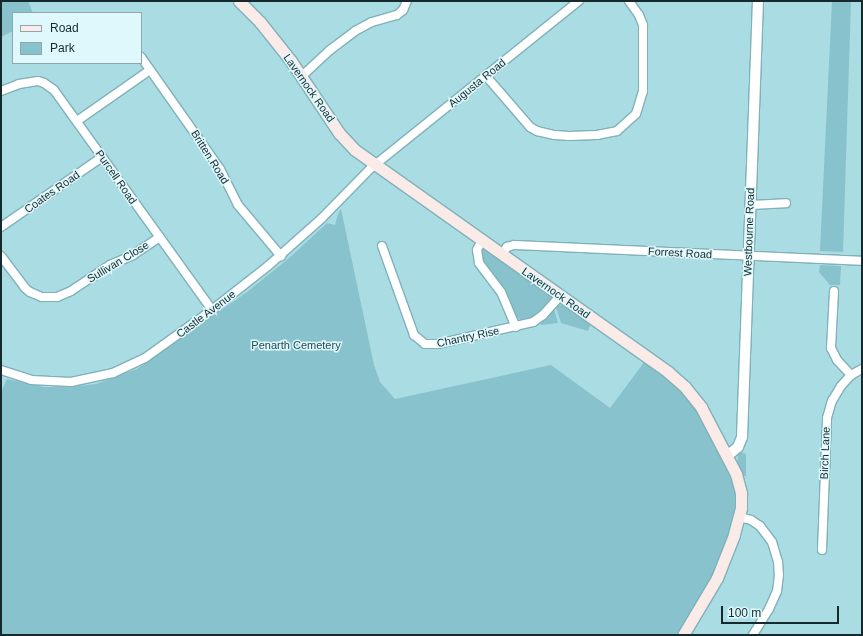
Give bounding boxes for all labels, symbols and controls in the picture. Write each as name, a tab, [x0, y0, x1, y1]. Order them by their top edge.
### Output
legend	[12, 12, 142, 64]
text: Road	[50, 21, 79, 35]
text: Park	[50, 41, 75, 55]
street label: Lavernock Road	[281, 51, 337, 125]
street label: Augusta Road	[446, 56, 508, 110]
street label: Britten Road	[188, 128, 232, 186]
street label: Purcell Road	[93, 147, 139, 207]
street label: Coates Road	[22, 168, 82, 216]
street label: Westbourne Road	[741, 188, 757, 276]
street label: Sullivan Close	[85, 238, 151, 286]
street label: Forrest Road	[648, 245, 712, 261]
street label: Lavernock Road	[519, 265, 593, 321]
street label: Castle Avenue	[174, 287, 238, 341]
street label: Chantry Rise	[436, 324, 500, 350]
park label: Penarth Cemetery	[251, 338, 341, 352]
street label: Birch Lane	[817, 426, 833, 480]
scale bar	[723, 598, 841, 624]
text: 100 m	[728, 606, 761, 620]

